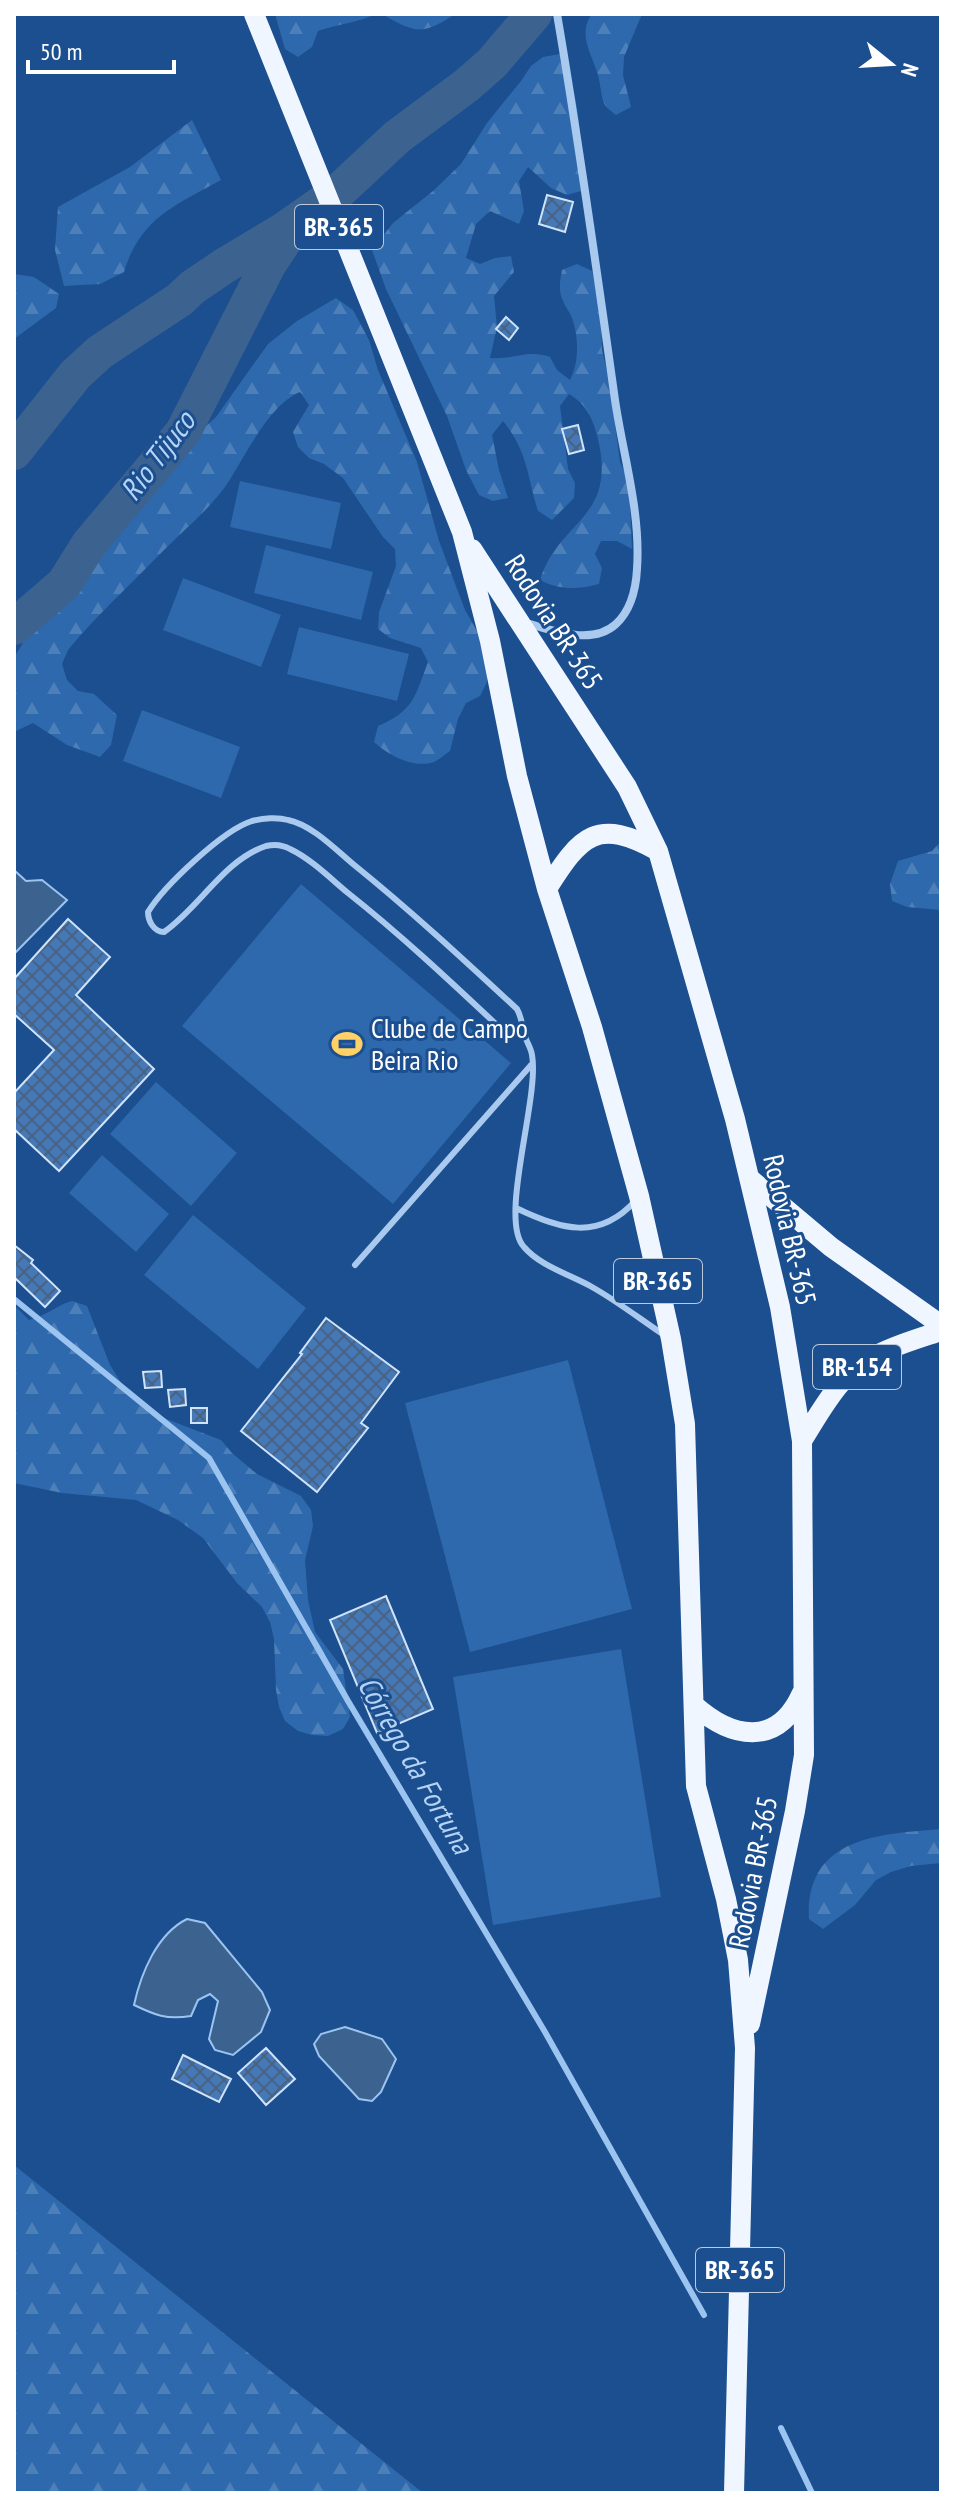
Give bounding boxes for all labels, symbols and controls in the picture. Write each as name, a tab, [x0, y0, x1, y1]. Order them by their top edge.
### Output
scale bar	[28, 24, 174, 74]
north arrow	[851, 24, 931, 104]
text: 50 m	[40, 36, 82, 67]
text: N	[895, 60, 925, 80]
road number: BR-365	[295, 205, 383, 249]
water label: Rio Tijuco	[111, 401, 204, 508]
street label: Rodovia BR-365	[497, 547, 612, 696]
place label: Clube de Campo Beira Rio	[371, 1009, 528, 1078]
sports icon: Clube de Campo Beira Rio	[330, 1027, 364, 1061]
street label: Rodovia BR-365	[755, 1151, 826, 1309]
road number: BR-365	[614, 1259, 702, 1303]
road number: BR-154	[813, 1345, 901, 1389]
water label: Córrego da Fortuna	[350, 1668, 484, 1862]
street label: Rodovia BR-365	[720, 1793, 785, 1951]
road number: BR-365	[696, 2248, 784, 2292]

